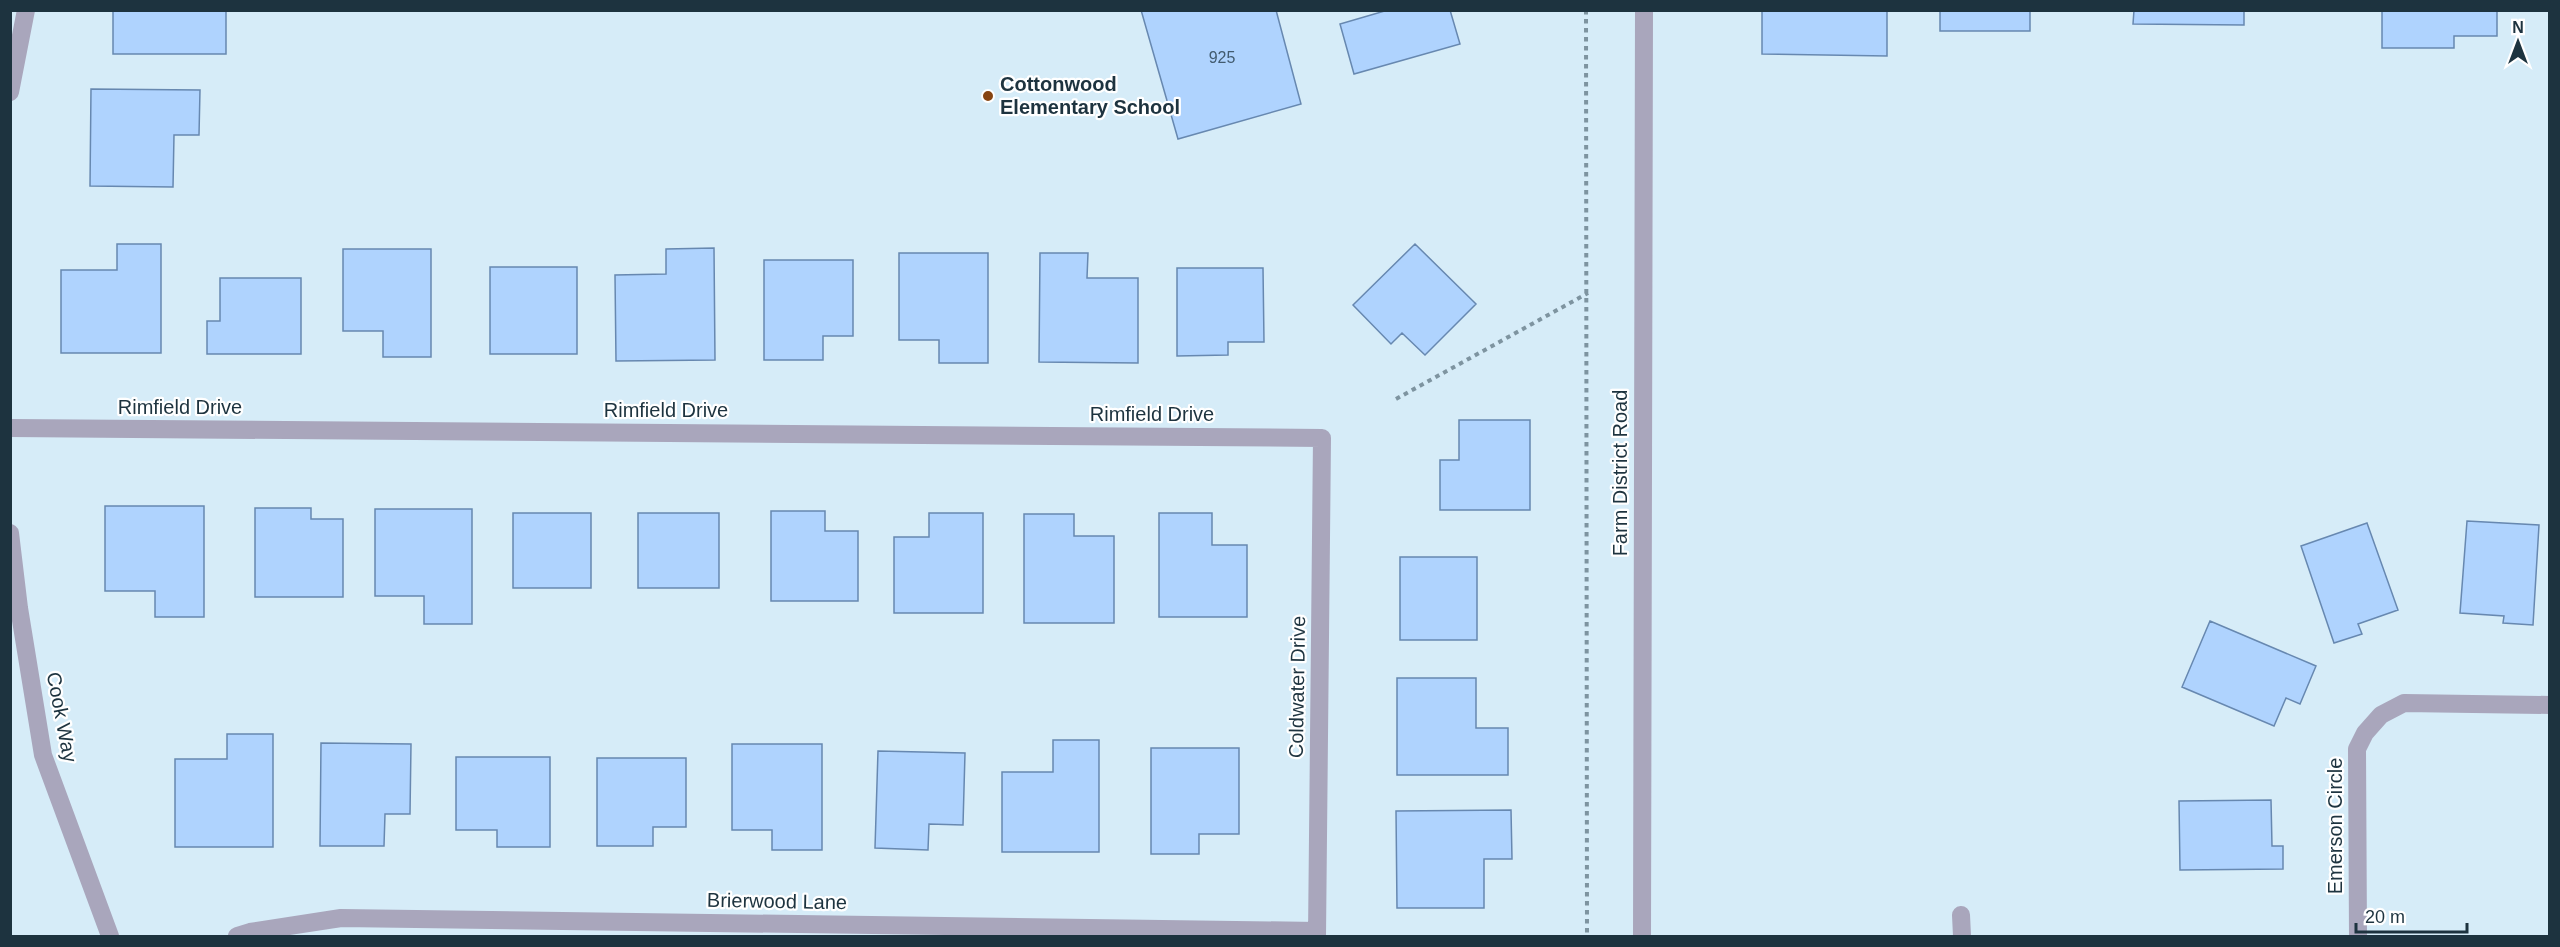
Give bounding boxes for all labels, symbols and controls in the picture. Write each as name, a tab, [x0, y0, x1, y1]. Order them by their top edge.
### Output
north arrow	[2488, 12, 2548, 72]
text: N	[2512, 19, 2524, 36]
house number: 925	[1209, 49, 1235, 66]
place label: Cottonwood Elementary School	[1000, 73, 1180, 118]
marker: Cottonwood Elementary School	[981, 89, 995, 103]
street label: Farm District Road	[1609, 390, 1631, 556]
street label: Rimfield Drive	[118, 396, 242, 418]
street label: Rimfield Drive	[604, 399, 728, 421]
street label: Rimfield Drive	[1090, 403, 1214, 425]
street label: Coldwater Drive	[1285, 616, 1309, 758]
street label: Cook Way	[42, 670, 82, 764]
street label: Emerson Circle	[2324, 758, 2346, 894]
street label: Brierwood Lane	[707, 889, 847, 913]
scale bar	[2356, 896, 2467, 934]
text: 20 m	[2365, 907, 2405, 927]

